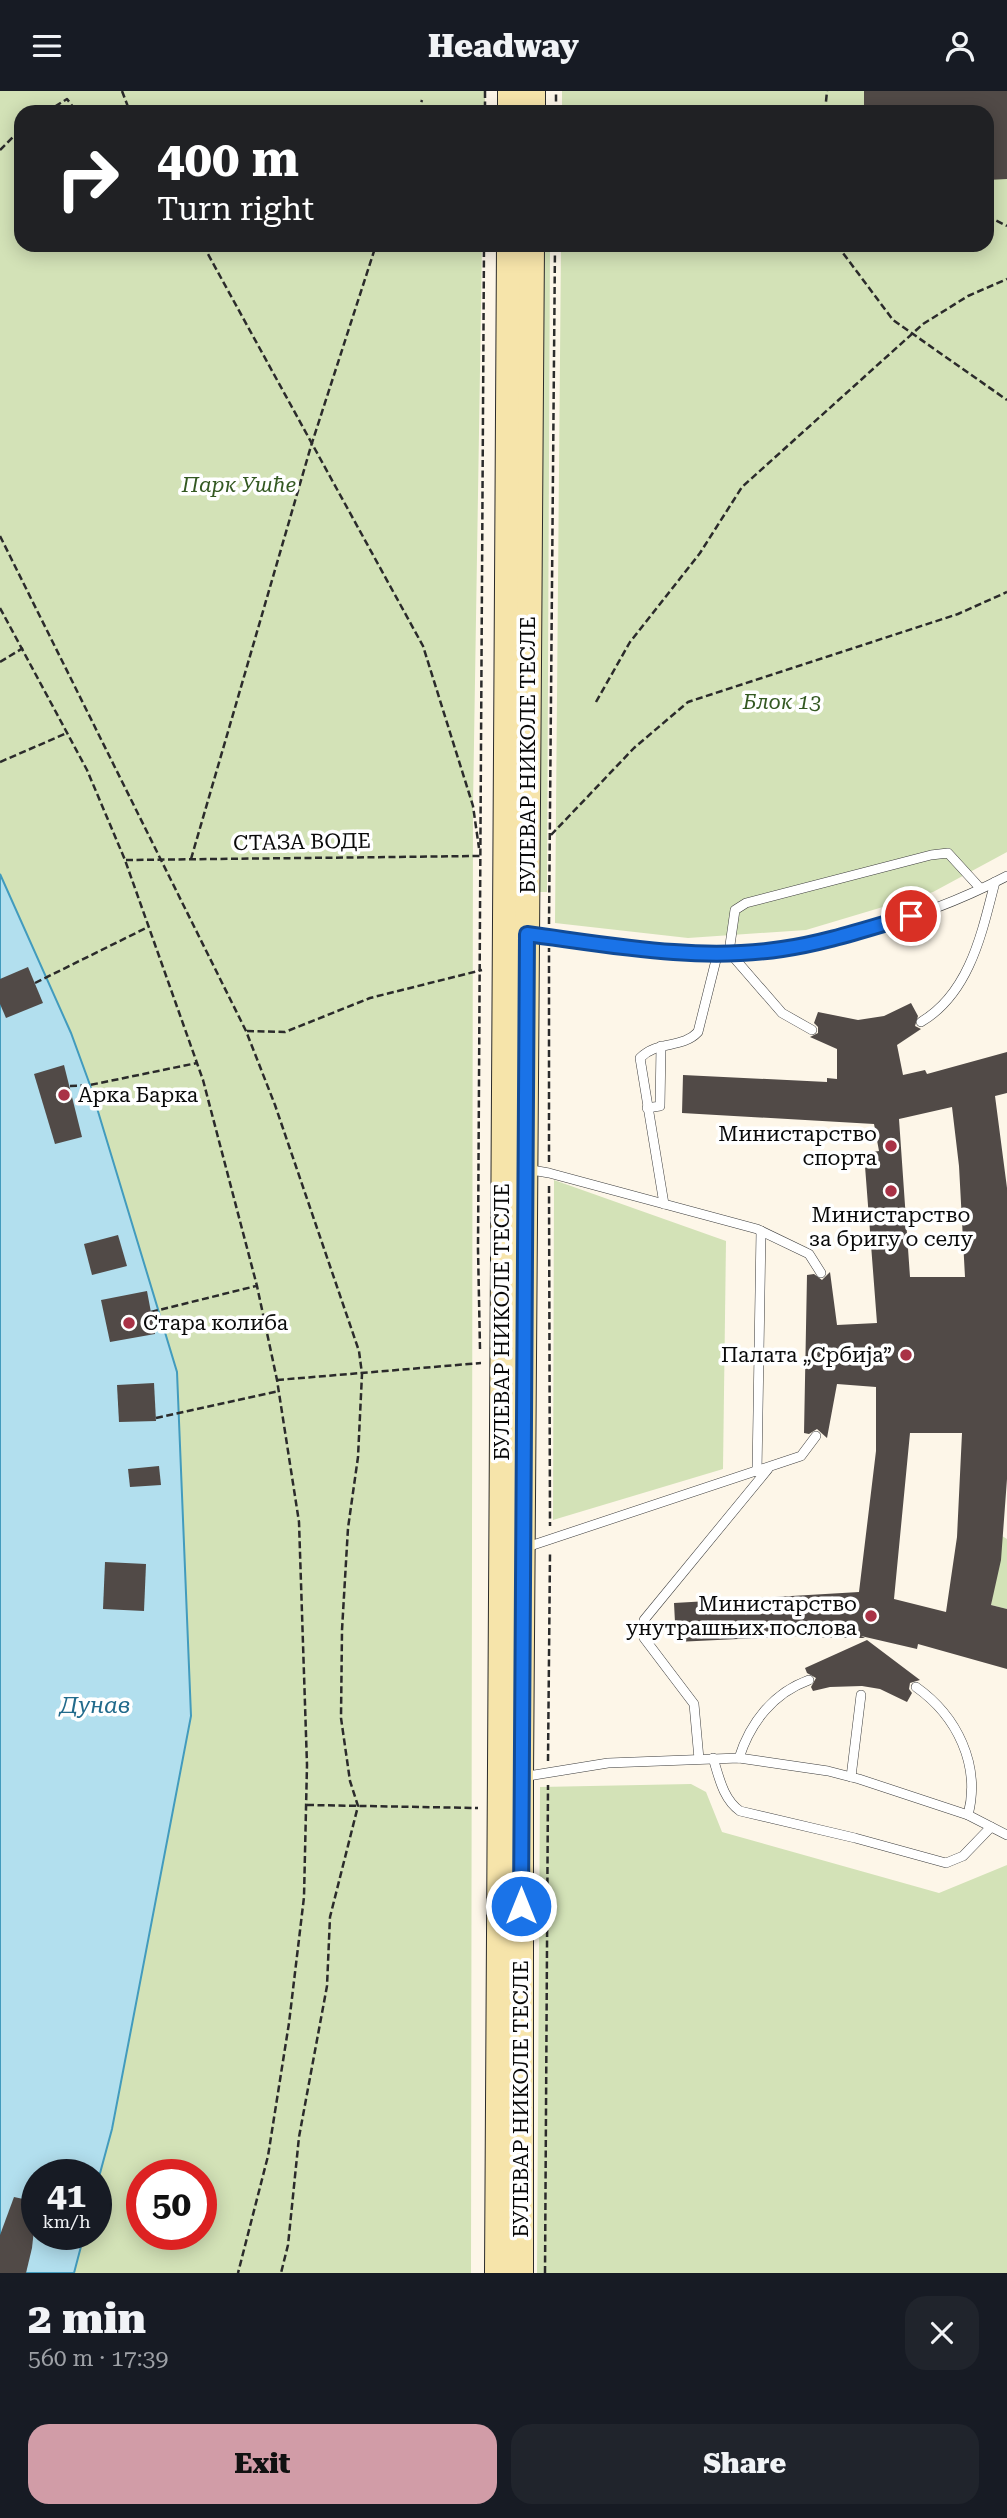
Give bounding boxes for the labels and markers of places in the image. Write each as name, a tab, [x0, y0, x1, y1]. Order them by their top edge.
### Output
pin	[881, 886, 941, 946]
place label: Арка Барка	[78, 1083, 199, 1107]
marker: Арка Барка	[56, 1087, 72, 1103]
place label: Министарство спорта	[718, 1122, 878, 1170]
marker: Министарство спорта	[883, 1138, 899, 1154]
marker: Министарство за бригу о селу	[883, 1183, 899, 1199]
place label: Министарство за бригу о селу	[809, 1203, 973, 1251]
place label: Стара колиба	[143, 1311, 289, 1335]
marker: Стара колиба	[121, 1315, 137, 1331]
place label: Палата „Србија”	[721, 1343, 892, 1367]
marker: Палата „Србија”	[898, 1347, 914, 1363]
place label: Министарство унутрашњих послова	[626, 1592, 858, 1640]
marker: Министарство унутрашњих послова	[863, 1608, 879, 1624]

